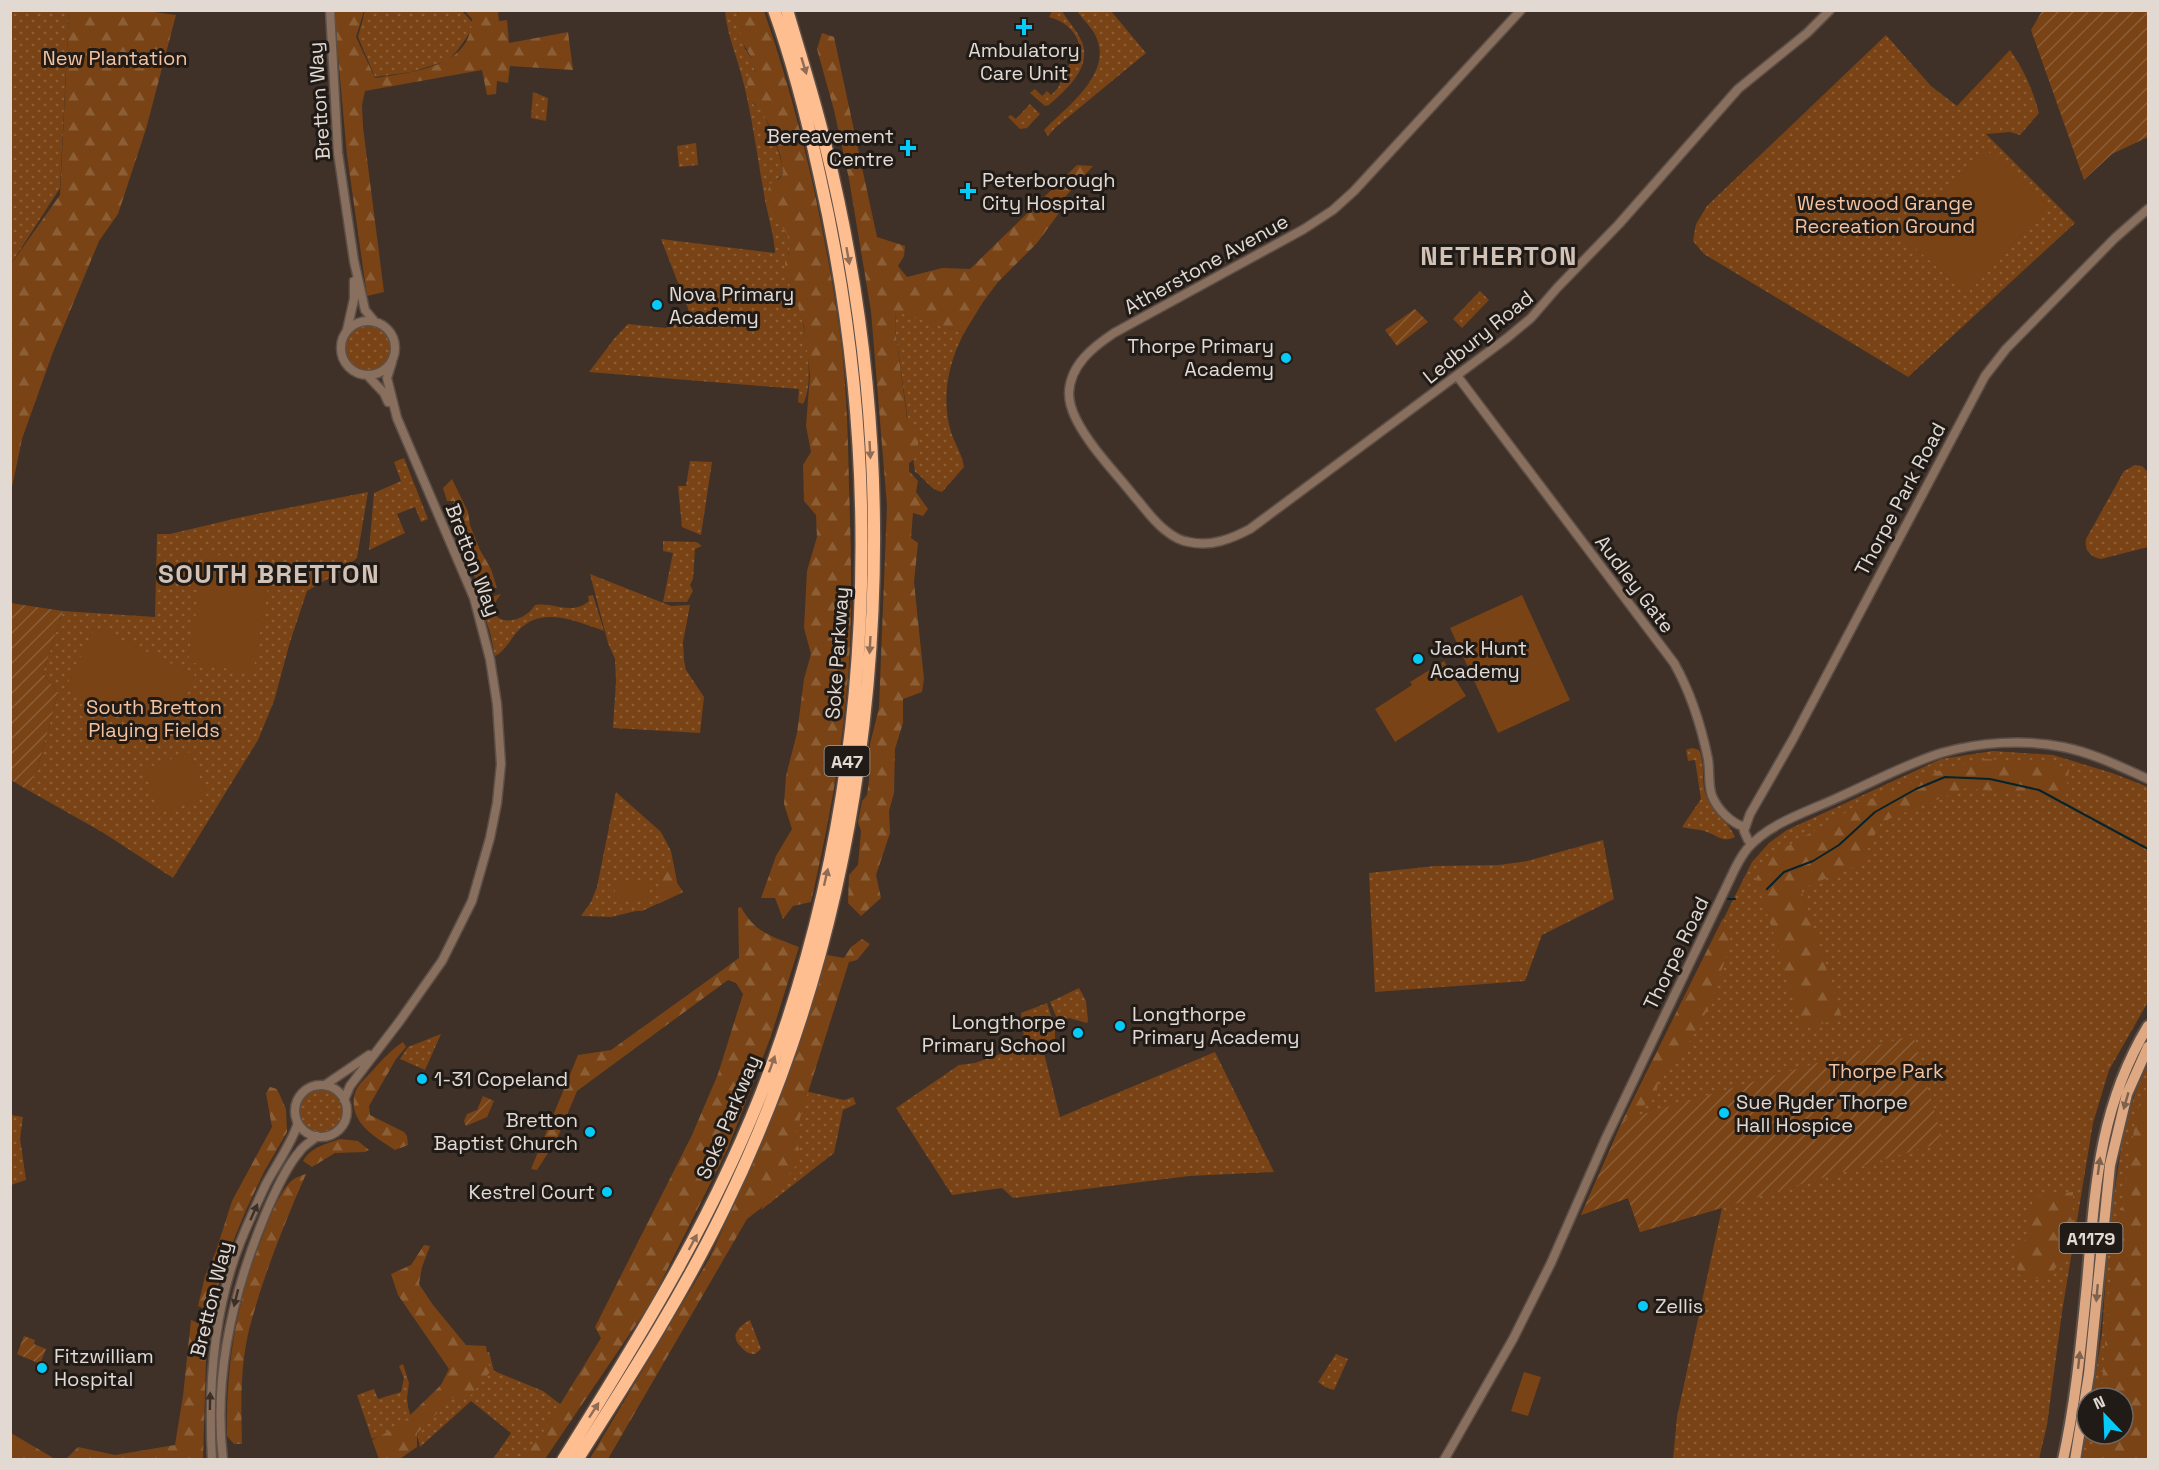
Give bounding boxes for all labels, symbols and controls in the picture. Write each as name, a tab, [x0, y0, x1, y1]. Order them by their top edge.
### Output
marker: Ambulatory Care Unit	[1015, 18, 1033, 36]
place label: Ambulatory Care Unit	[968, 37, 1080, 86]
street label: Bretton Way	[302, 41, 336, 161]
park label: New Plantation	[42, 45, 188, 71]
one-way arrow	[800, 57, 809, 75]
place label: Bereavement Centre	[767, 123, 894, 172]
marker: Bereavement Centre	[899, 139, 917, 157]
place label: Peterborough City Hospital	[982, 167, 1115, 216]
marker: Peterborough City Hospital	[959, 182, 977, 200]
park label: Westwood Grange Recreation Ground	[1795, 190, 1975, 239]
street label: Atherstone Avenue	[1119, 208, 1293, 320]
district label: NETHERTON	[1420, 239, 1578, 273]
one-way arrow	[844, 247, 853, 266]
place label: Nova Primary Academy	[669, 281, 794, 330]
street label: Ledbury Road	[1417, 285, 1539, 389]
marker: Nova Primary Academy	[650, 298, 664, 312]
place label: Thorpe Primary Academy	[1127, 333, 1274, 382]
marker: Thorpe Primary Academy	[1279, 351, 1293, 365]
street label: Thorpe Park Road	[1849, 418, 1951, 580]
one-way arrow	[866, 440, 875, 459]
street label: Bretton Way	[440, 500, 506, 620]
street label: Audley Gate	[1590, 530, 1680, 638]
district label: SOUTH BRETTON	[158, 557, 380, 591]
street label: Soke Parkway	[819, 586, 855, 720]
one-way arrow	[865, 635, 875, 654]
place label: Jack Hunt Academy	[1430, 635, 1527, 684]
marker: Jack Hunt Academy	[1411, 652, 1425, 666]
park label: South Bretton Playing Fields	[86, 694, 222, 743]
road number: A47	[824, 746, 870, 776]
one-way arrow	[822, 868, 832, 886]
street label: Thorpe Road	[1637, 892, 1715, 1014]
place label: Longthorpe Primary Academy	[1132, 1001, 1300, 1050]
place label: Longthorpe Primary School	[922, 1009, 1066, 1058]
marker: Longthorpe Primary Academy	[1113, 1019, 1127, 1033]
marker: Longthorpe Primary School	[1071, 1026, 1085, 1040]
street label: Soke Parkway	[690, 1051, 766, 1183]
one-way arrow	[768, 1055, 778, 1073]
park label: Thorpe Park	[1828, 1058, 1944, 1084]
place label: 1-31 Copeland	[434, 1066, 568, 1092]
marker: 1-31 Copeland	[415, 1072, 429, 1086]
place label: Sue Ryder Thorpe Hall Hospice	[1736, 1089, 1908, 1138]
one-way arrow	[2121, 1092, 2130, 1110]
marker: Sue Ryder Thorpe Hall Hospice	[1717, 1106, 1731, 1120]
place label: Bretton Baptist Church	[433, 1107, 578, 1156]
marker: Bretton Baptist Church	[583, 1125, 597, 1139]
one-way arrow	[2094, 1157, 2103, 1176]
place label: Kestrel Court	[469, 1179, 595, 1205]
marker: Kestrel Court	[600, 1185, 614, 1199]
one-way arrow	[249, 1204, 258, 1221]
road number: A1179	[2060, 1223, 2122, 1253]
one-way arrow	[688, 1233, 698, 1250]
street label: Bretton Way	[184, 1238, 238, 1360]
one-way arrow	[2092, 1284, 2102, 1303]
one-way arrow	[230, 1289, 240, 1308]
place label: Zellis	[1655, 1293, 1703, 1319]
marker: Zellis	[1636, 1299, 1650, 1313]
place label: Fitzwilliam Hospital	[54, 1343, 154, 1392]
one-way arrow	[2074, 1351, 2084, 1370]
marker: Fitzwilliam Hospital	[35, 1361, 49, 1375]
north arrow	[2075, 1386, 2135, 1446]
text: N	[2090, 1391, 2108, 1414]
one-way arrow	[206, 1392, 215, 1411]
one-way arrow	[589, 1402, 600, 1418]

